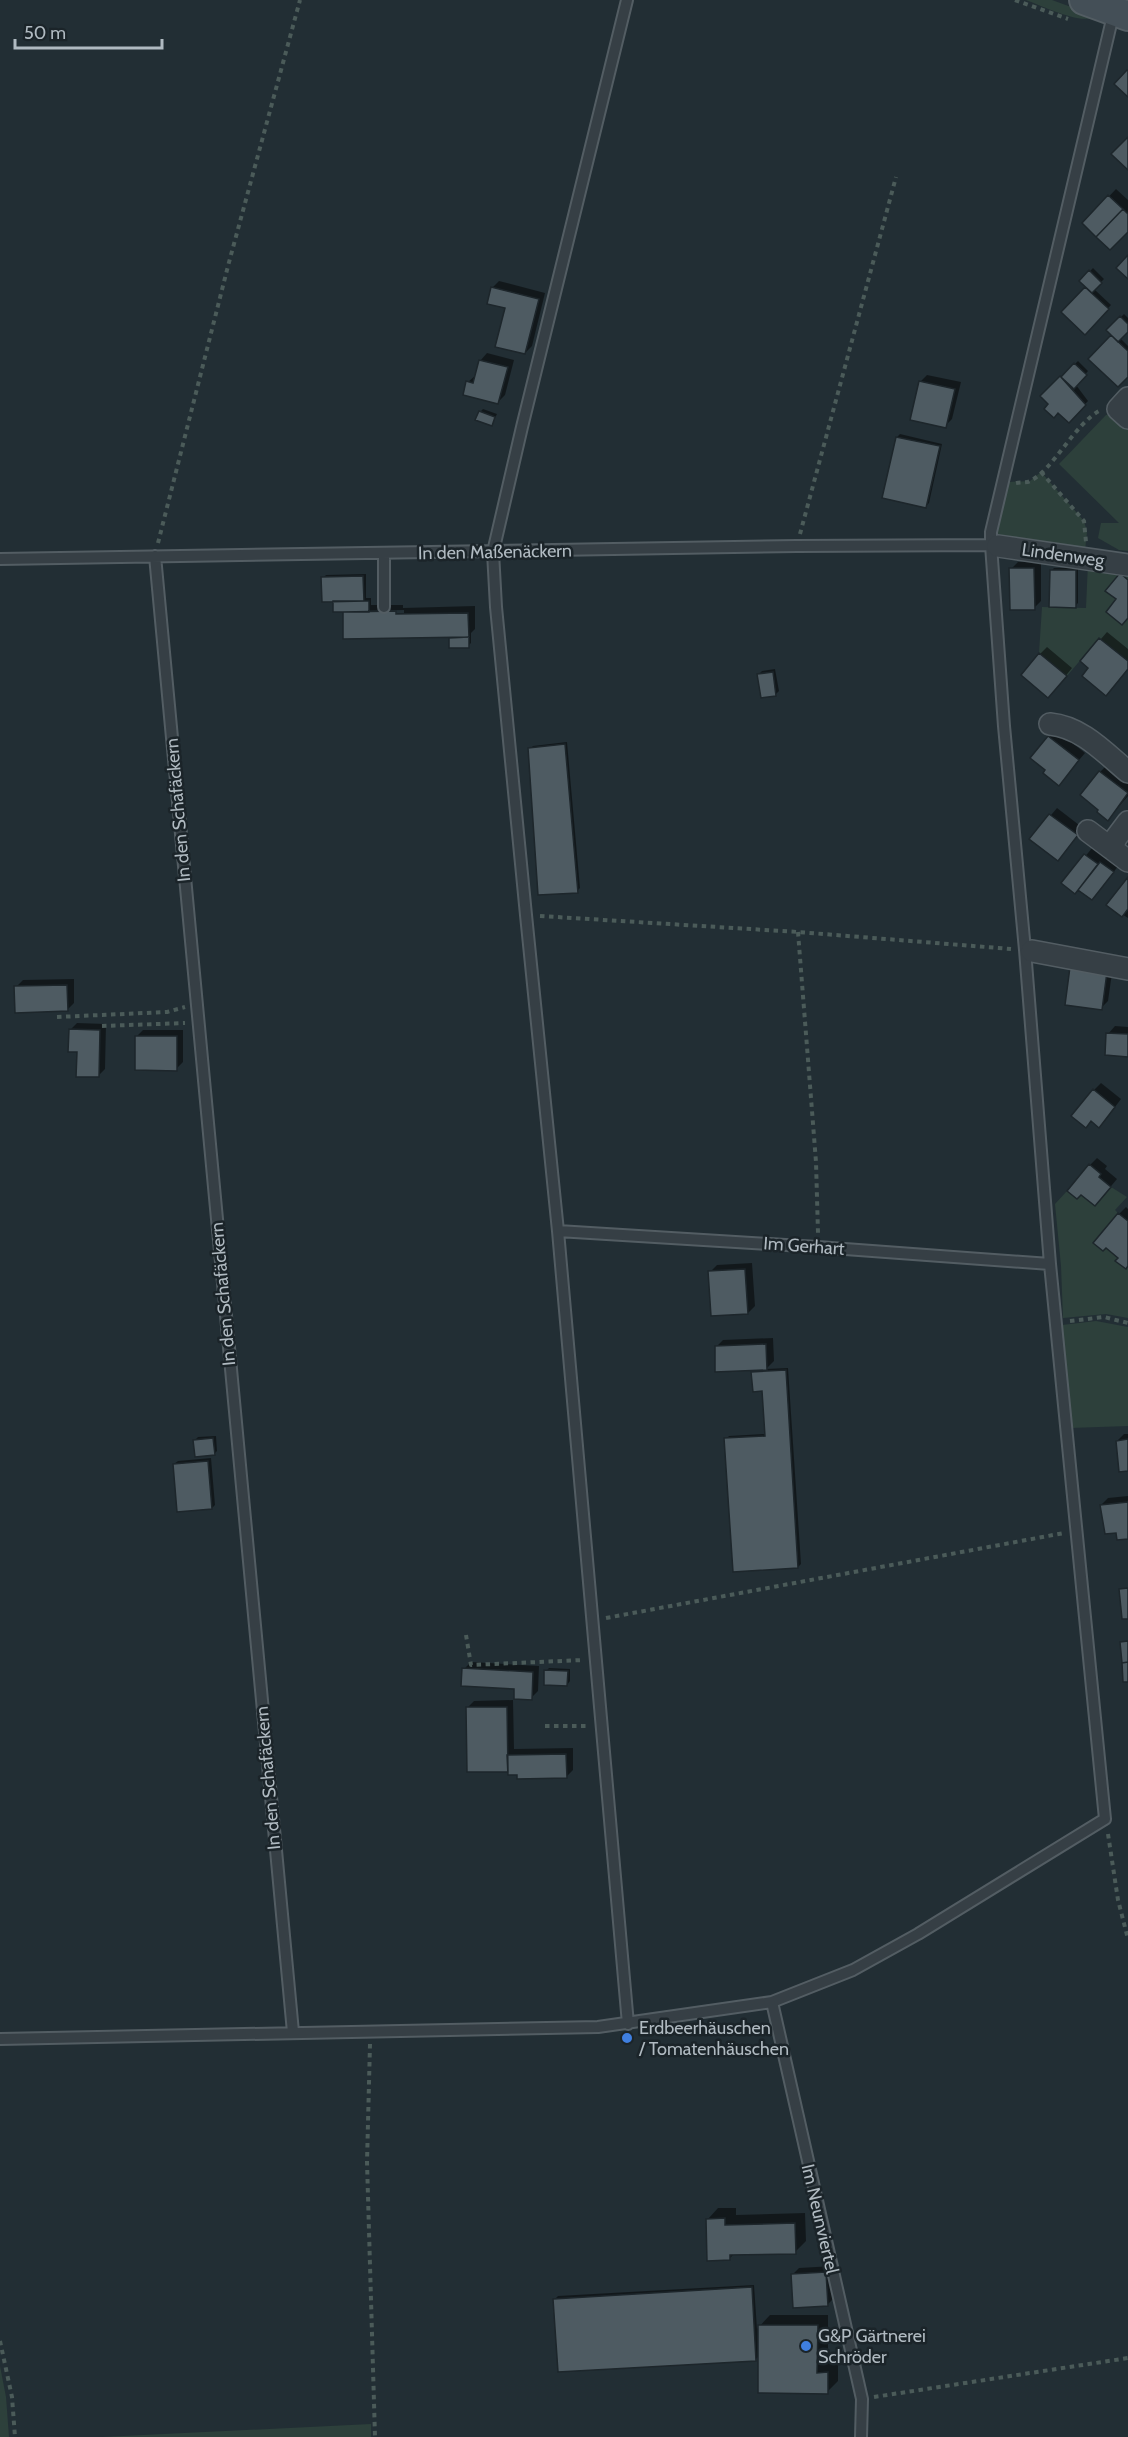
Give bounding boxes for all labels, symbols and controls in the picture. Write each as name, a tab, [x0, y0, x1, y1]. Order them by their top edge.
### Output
scale bar	[15, 12, 162, 50]
text: 50 m	[24, 22, 66, 44]
street label: Lindenweg	[1020, 538, 1107, 572]
street label: In den Maßenäckern	[418, 540, 572, 564]
street label: In den Schafäckern	[161, 737, 195, 883]
street label: In den Schafäckern	[206, 1221, 240, 1367]
street label: Im Gerhart	[763, 1232, 845, 1260]
street label: In den Schafäckern	[251, 1705, 285, 1851]
place label: Erdbeerhäuschen / Tomatenhäuschen	[638, 2017, 789, 2060]
marker: Erdbeerhäuschen / Tomatenhäuschen	[620, 2031, 634, 2045]
street label: Im Neunviertel	[797, 2162, 844, 2277]
place label: G&P Gärtnerei Schröder	[818, 2325, 926, 2368]
marker: G&P Gärtnerei Schröder	[799, 2339, 813, 2353]

